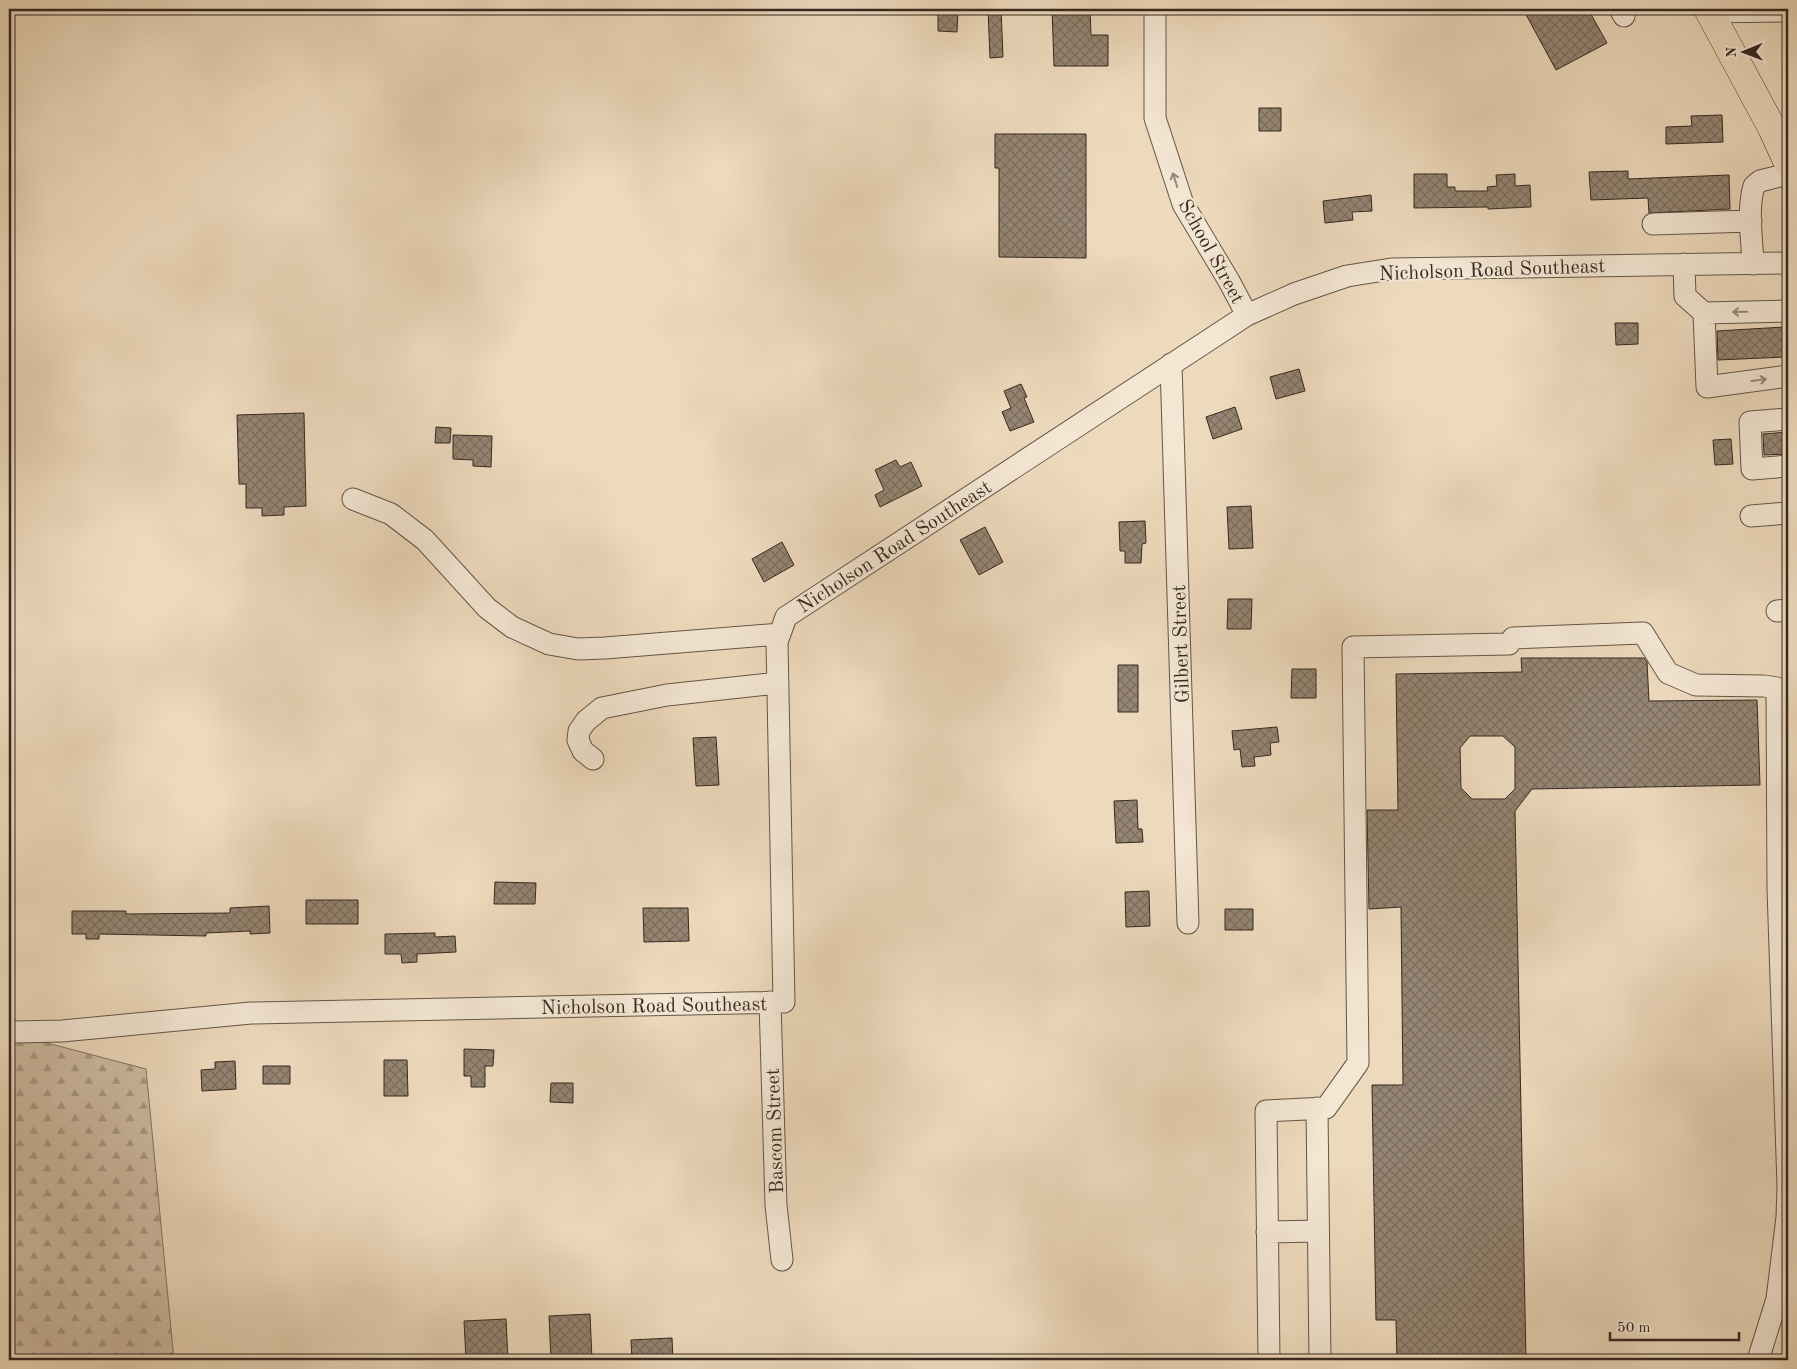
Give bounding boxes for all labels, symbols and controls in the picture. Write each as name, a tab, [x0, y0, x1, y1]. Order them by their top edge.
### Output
north arrow	[1720, 28, 1770, 78]
text: N	[1725, 46, 1739, 58]
one-way arrow	[1170, 173, 1180, 189]
street label: School Street	[1173, 196, 1247, 307]
street label: Nicholson Road Southeast	[1379, 257, 1606, 285]
one-way arrow	[1732, 307, 1748, 317]
one-way arrow	[1751, 375, 1767, 385]
street label: Nicholson Road Southeast	[795, 478, 996, 618]
street label: Gilbert Street	[1170, 584, 1194, 703]
street label: Nicholson Road Southeast	[541, 995, 767, 1019]
street label: Bascom Street	[764, 1068, 788, 1194]
scale bar	[1610, 1309, 1738, 1341]
text: 50 m	[1617, 1321, 1651, 1336]

